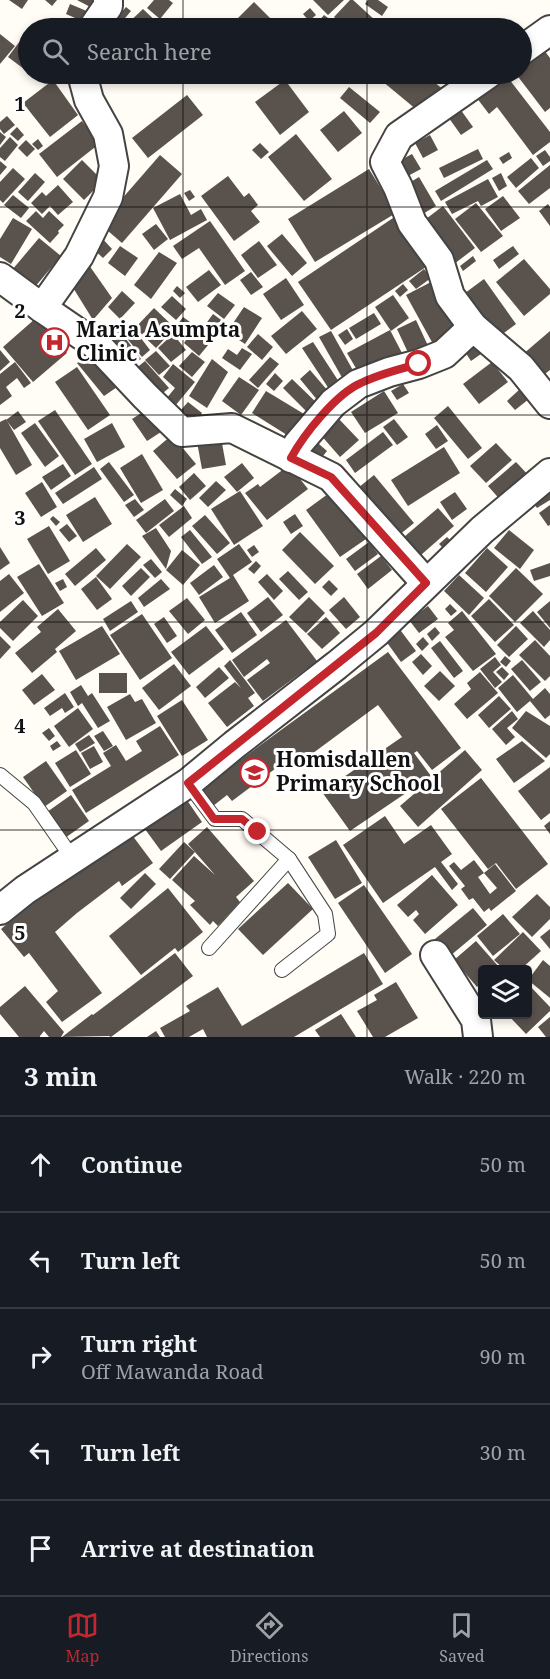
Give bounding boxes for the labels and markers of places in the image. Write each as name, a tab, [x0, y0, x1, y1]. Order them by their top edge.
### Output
place label: Maria Asumpta Clinic	[76, 315, 240, 367]
hospital icon: Maria Asumpta Clinic	[39, 326, 71, 358]
place label: Homisdallen Primary School	[276, 745, 441, 797]
school or university icon: Homisdallen Primary School	[239, 756, 271, 788]

